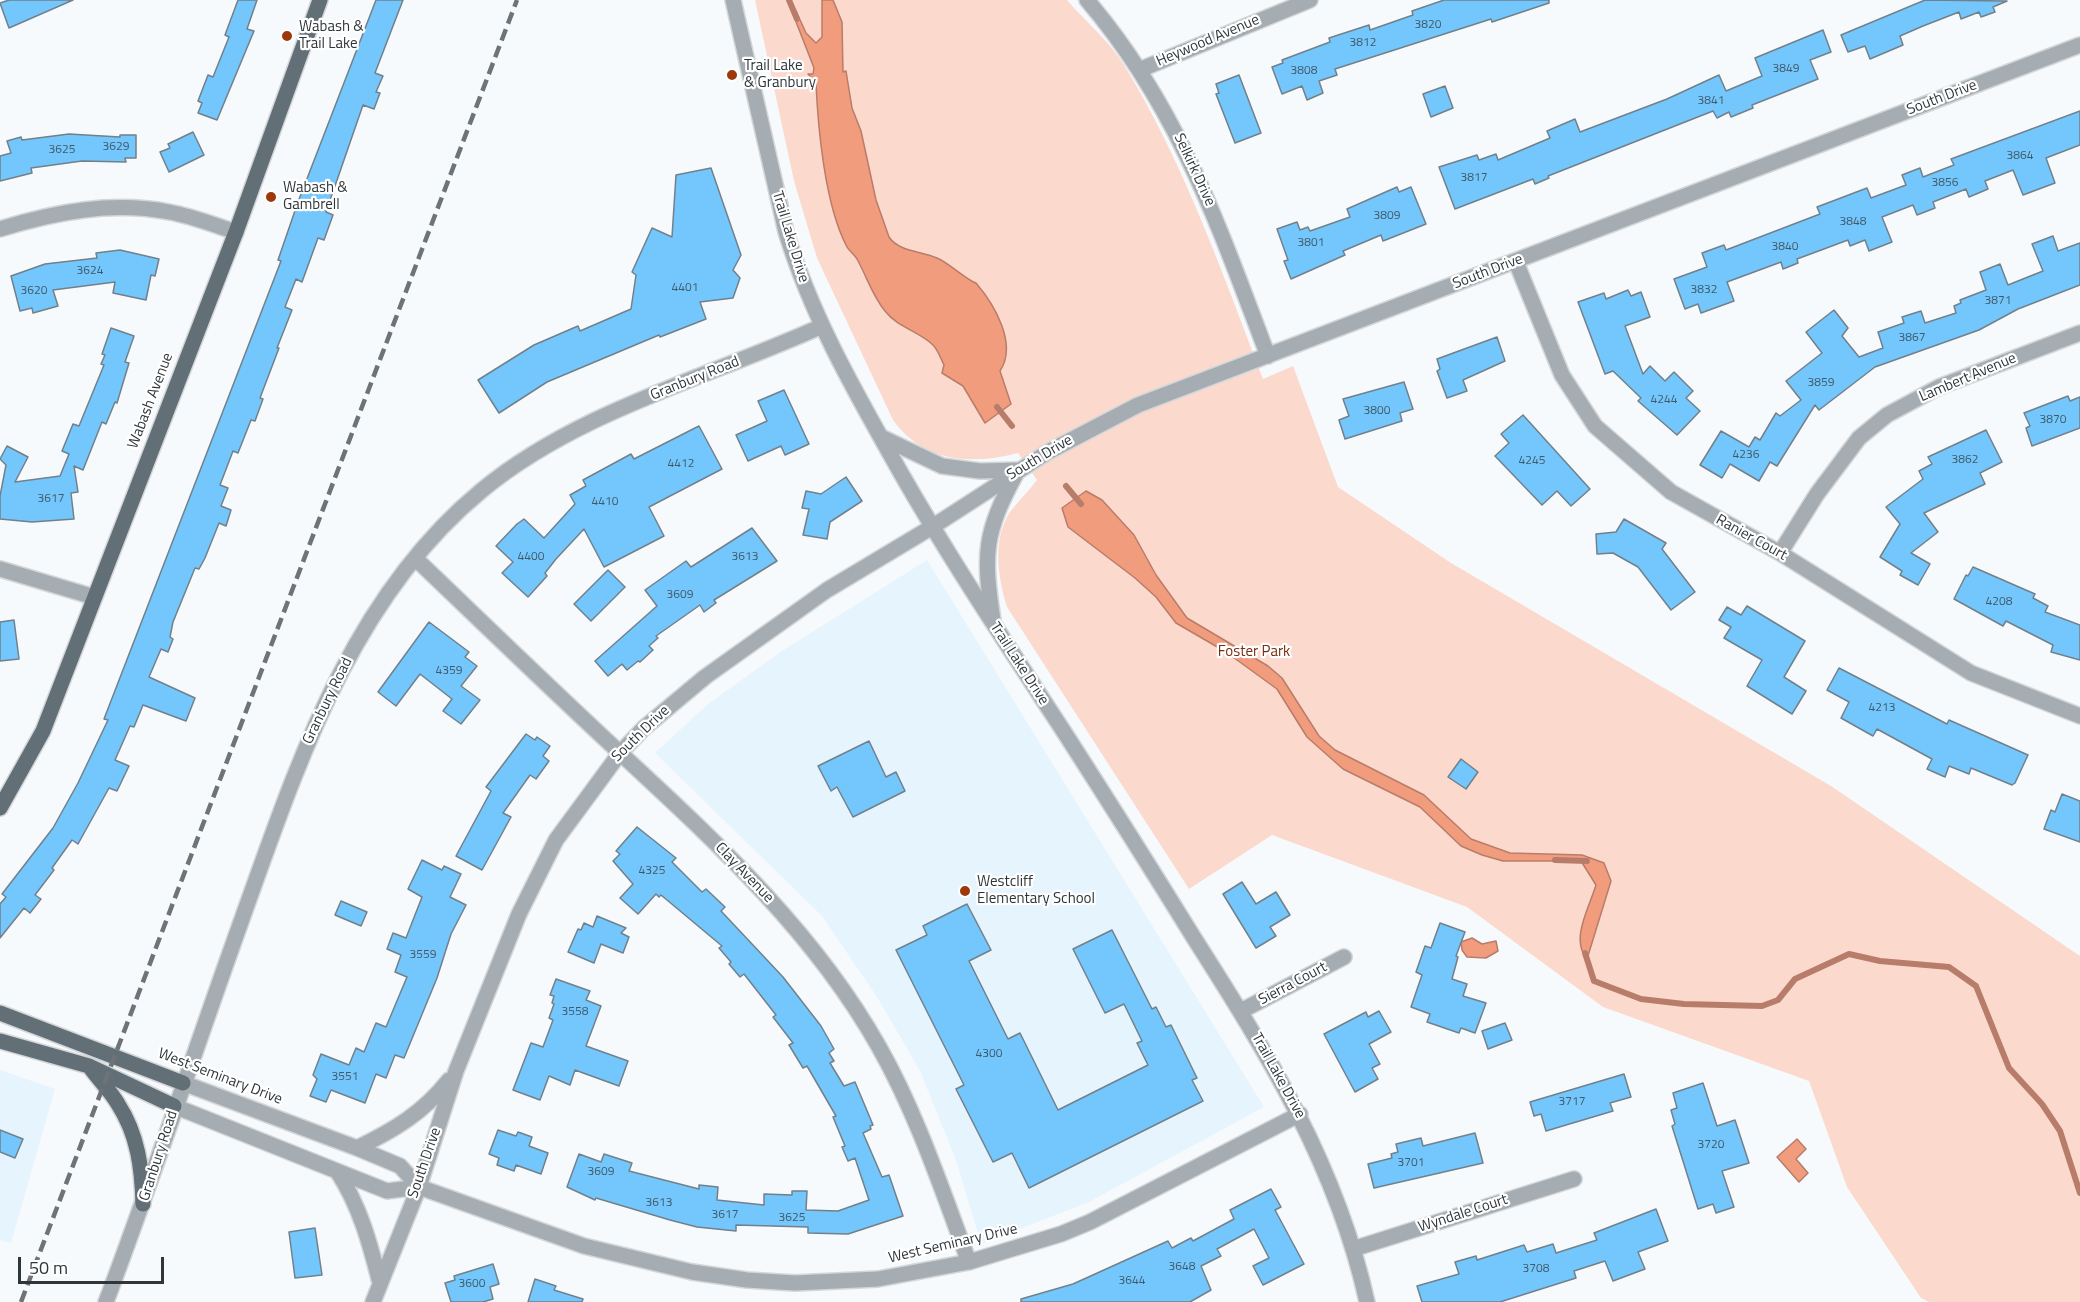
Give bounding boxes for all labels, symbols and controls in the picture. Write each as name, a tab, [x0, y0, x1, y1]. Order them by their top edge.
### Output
street label: Heywood Avenue	[1154, 11, 1262, 71]
place label: Wabash & Trail Lake	[299, 18, 364, 53]
house number: 3820	[1415, 18, 1441, 32]
marker: Wabash & Trail Lake	[280, 29, 294, 43]
house number: 3812	[1350, 36, 1376, 50]
place label: Trail Lake & Granbury	[744, 57, 816, 92]
house number: 3849	[1773, 62, 1799, 76]
house number: 3808	[1291, 64, 1317, 78]
marker: Trail Lake & Granbury	[725, 68, 739, 82]
street label: South Drive	[1904, 76, 1980, 120]
house number: 3841	[1698, 94, 1724, 108]
street label: Selkirk Drive	[1169, 131, 1219, 209]
house number: 3629	[103, 140, 129, 154]
house number: 3625	[49, 143, 75, 157]
house number: 3864	[2007, 149, 2033, 163]
house number: 3817	[1461, 171, 1487, 185]
house number: 3856	[1932, 176, 1958, 190]
place label: Wabash & Gambrell	[283, 179, 348, 214]
street label: Trail Lake Drive	[768, 189, 812, 285]
marker: Wabash & Gambrell	[264, 190, 278, 204]
house number: 3809	[1374, 209, 1400, 223]
house number: 3848	[1840, 215, 1866, 229]
house number: 3801	[1298, 236, 1324, 250]
house number: 3840	[1772, 240, 1798, 254]
street label: South Drive	[1450, 250, 1526, 294]
house number: 3624	[77, 264, 103, 278]
house number: 4401	[672, 281, 698, 295]
house number: 3832	[1691, 283, 1717, 297]
house number: 3620	[21, 284, 47, 298]
house number: 3871	[1985, 294, 2011, 308]
house number: 3867	[1899, 331, 1925, 345]
street label: Lambert Avenue	[1917, 350, 2019, 406]
street label: Wabash Avenue	[124, 351, 178, 451]
street label: Granbury Road	[648, 353, 742, 405]
house number: 3859	[1808, 376, 1834, 390]
house number: 4244	[1651, 393, 1677, 407]
house number: 3800	[1364, 404, 1390, 418]
house number: 3870	[2040, 413, 2066, 427]
street label: South Drive	[1004, 431, 1076, 485]
house number: 4236	[1733, 448, 1759, 462]
house number: 3862	[1952, 453, 1978, 467]
house number: 4245	[1519, 454, 1545, 468]
house number: 4412	[668, 457, 694, 471]
house number: 3617	[38, 492, 64, 506]
house number: 4410	[592, 495, 618, 509]
street label: Ranier Court	[1712, 511, 1790, 565]
house number: 4400	[518, 550, 544, 564]
house number: 3613	[732, 550, 758, 564]
house number: 3609	[667, 588, 693, 602]
house number: 4208	[1986, 595, 2012, 609]
street label: Trail Lake Drive	[986, 619, 1052, 709]
park label: Foster Park	[1218, 643, 1290, 661]
street label: Granbury Road	[299, 655, 357, 747]
house number: 4359	[436, 664, 462, 678]
house number: 4213	[1869, 701, 1895, 715]
street label: South Drive	[608, 702, 674, 766]
street label: Clay Avenue	[711, 839, 777, 907]
house number: 4325	[639, 864, 665, 878]
place label: Westcliff Elementary School	[977, 873, 1095, 908]
marker: Westcliff Elementary School	[958, 884, 972, 898]
house number: 3559	[410, 948, 436, 962]
street label: Sierra Court	[1256, 959, 1330, 1009]
house number: 3558	[562, 1005, 588, 1019]
street label: Trail Lake Drive	[1247, 1030, 1309, 1122]
street label: West Seminary Drive	[155, 1045, 285, 1109]
house number: 4300	[976, 1047, 1002, 1061]
house number: 3551	[332, 1070, 358, 1084]
house number: 3717	[1559, 1095, 1585, 1109]
street label: Granbury Road	[136, 1108, 182, 1204]
street label: South Drive	[405, 1125, 445, 1201]
house number: 3720	[1698, 1138, 1724, 1152]
house number: 3701	[1398, 1156, 1424, 1170]
house number: 3609	[588, 1165, 614, 1179]
street label: Wyndale Court	[1416, 1191, 1510, 1237]
house number: 3613	[646, 1196, 672, 1210]
house number: 3617	[712, 1208, 738, 1222]
house number: 3625	[779, 1211, 805, 1225]
street label: West Seminary Drive	[887, 1220, 1019, 1268]
scale bar	[21, 1245, 166, 1283]
text: 50 m	[29, 1254, 68, 1281]
house number: 3648	[1169, 1260, 1195, 1274]
house number: 3708	[1523, 1262, 1549, 1276]
house number: 3644	[1119, 1274, 1145, 1288]
house number: 3600	[459, 1277, 485, 1291]

